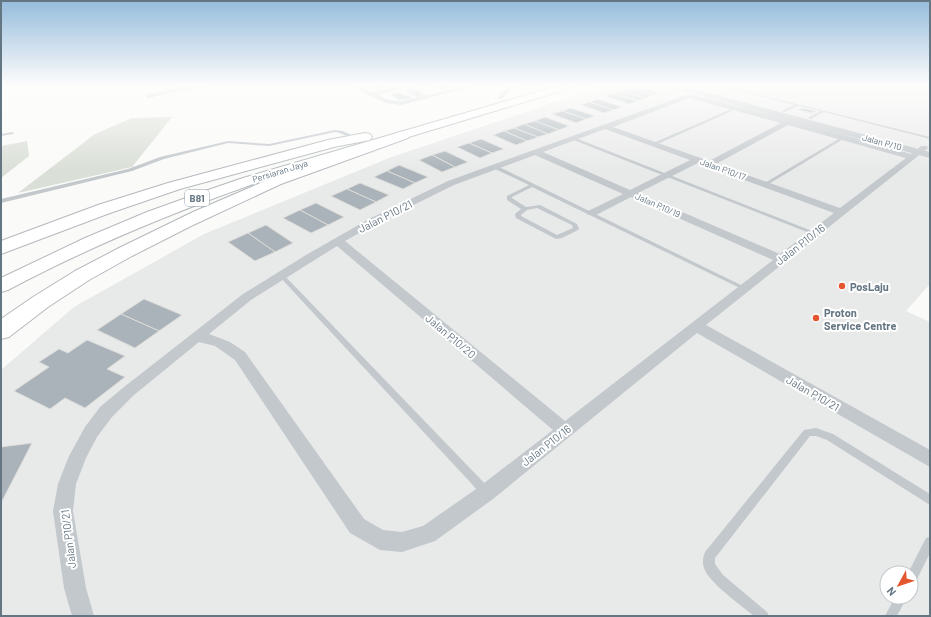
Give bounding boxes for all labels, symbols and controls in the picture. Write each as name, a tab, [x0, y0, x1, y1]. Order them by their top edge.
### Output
street label: Jalan P/10	[861, 131, 903, 153]
street label: Jalan P10/17	[699, 156, 748, 183]
street label: Persiaran Jaya	[251, 157, 309, 185]
road number: B81	[185, 190, 209, 206]
street label: Jalan P10/19	[634, 190, 682, 220]
street label: Jalan P10/21	[356, 197, 414, 235]
street label: Jalan P10/16	[773, 221, 827, 267]
place label: PosLaju	[850, 280, 889, 293]
marker: PosLaju	[837, 281, 847, 291]
place label: Proton Service Centre	[824, 306, 896, 332]
street label: Jalan P10/20	[423, 311, 479, 361]
marker: Proton Service Centre	[811, 313, 821, 323]
street label: Jalan P10/21	[784, 373, 842, 413]
street label: Jalan P10/16	[519, 422, 573, 468]
street label: Jalan P10/21	[58, 509, 78, 569]
north arrow	[879, 565, 919, 605]
text: N	[884, 585, 898, 599]

